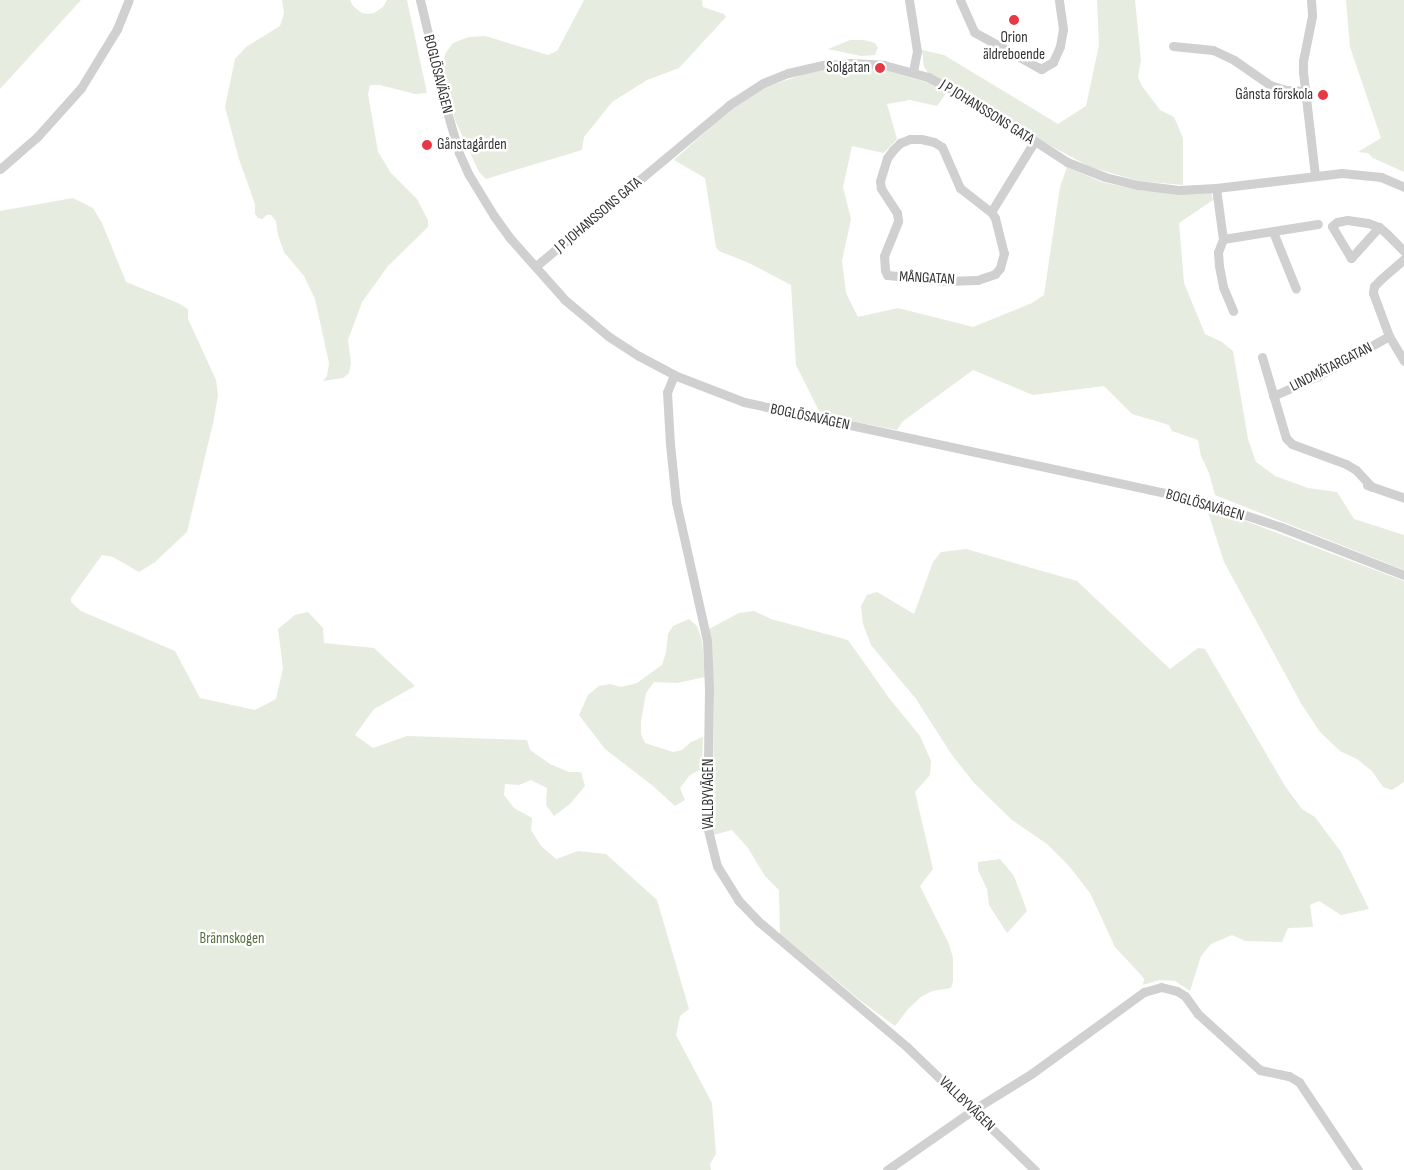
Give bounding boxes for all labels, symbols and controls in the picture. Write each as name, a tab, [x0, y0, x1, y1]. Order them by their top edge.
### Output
marker: Orion äldreboende	[1008, 14, 1020, 26]
place label: Orion äldreboende	[983, 28, 1045, 63]
street label: BOGLÖSAVÄGEN	[420, 33, 456, 115]
place label: Solgatan	[826, 59, 870, 77]
marker: Solgatan	[874, 62, 886, 74]
street label: J P JOHANSSONS GATA	[936, 76, 1038, 148]
place label: Gånsta förskola	[1235, 86, 1313, 104]
marker: Gånsta förskola	[1317, 89, 1329, 101]
place label: Gånstagården	[437, 136, 507, 154]
marker: Gånstagården	[421, 139, 433, 151]
street label: J P JOHANSSONS GATA	[551, 173, 645, 257]
street label: MÅNGATAN	[899, 268, 955, 288]
street label: LINDMÄTARGATAN	[1287, 339, 1375, 395]
street label: BOGLÖSAVÄGEN	[769, 400, 851, 434]
street label: BOGLÖSAVÄGEN	[1164, 485, 1246, 525]
street label: VALLBYVÄGEN	[700, 759, 718, 829]
park label: Brännskogen	[200, 930, 264, 948]
street label: VALLBYVÄGEN	[935, 1073, 999, 1135]

